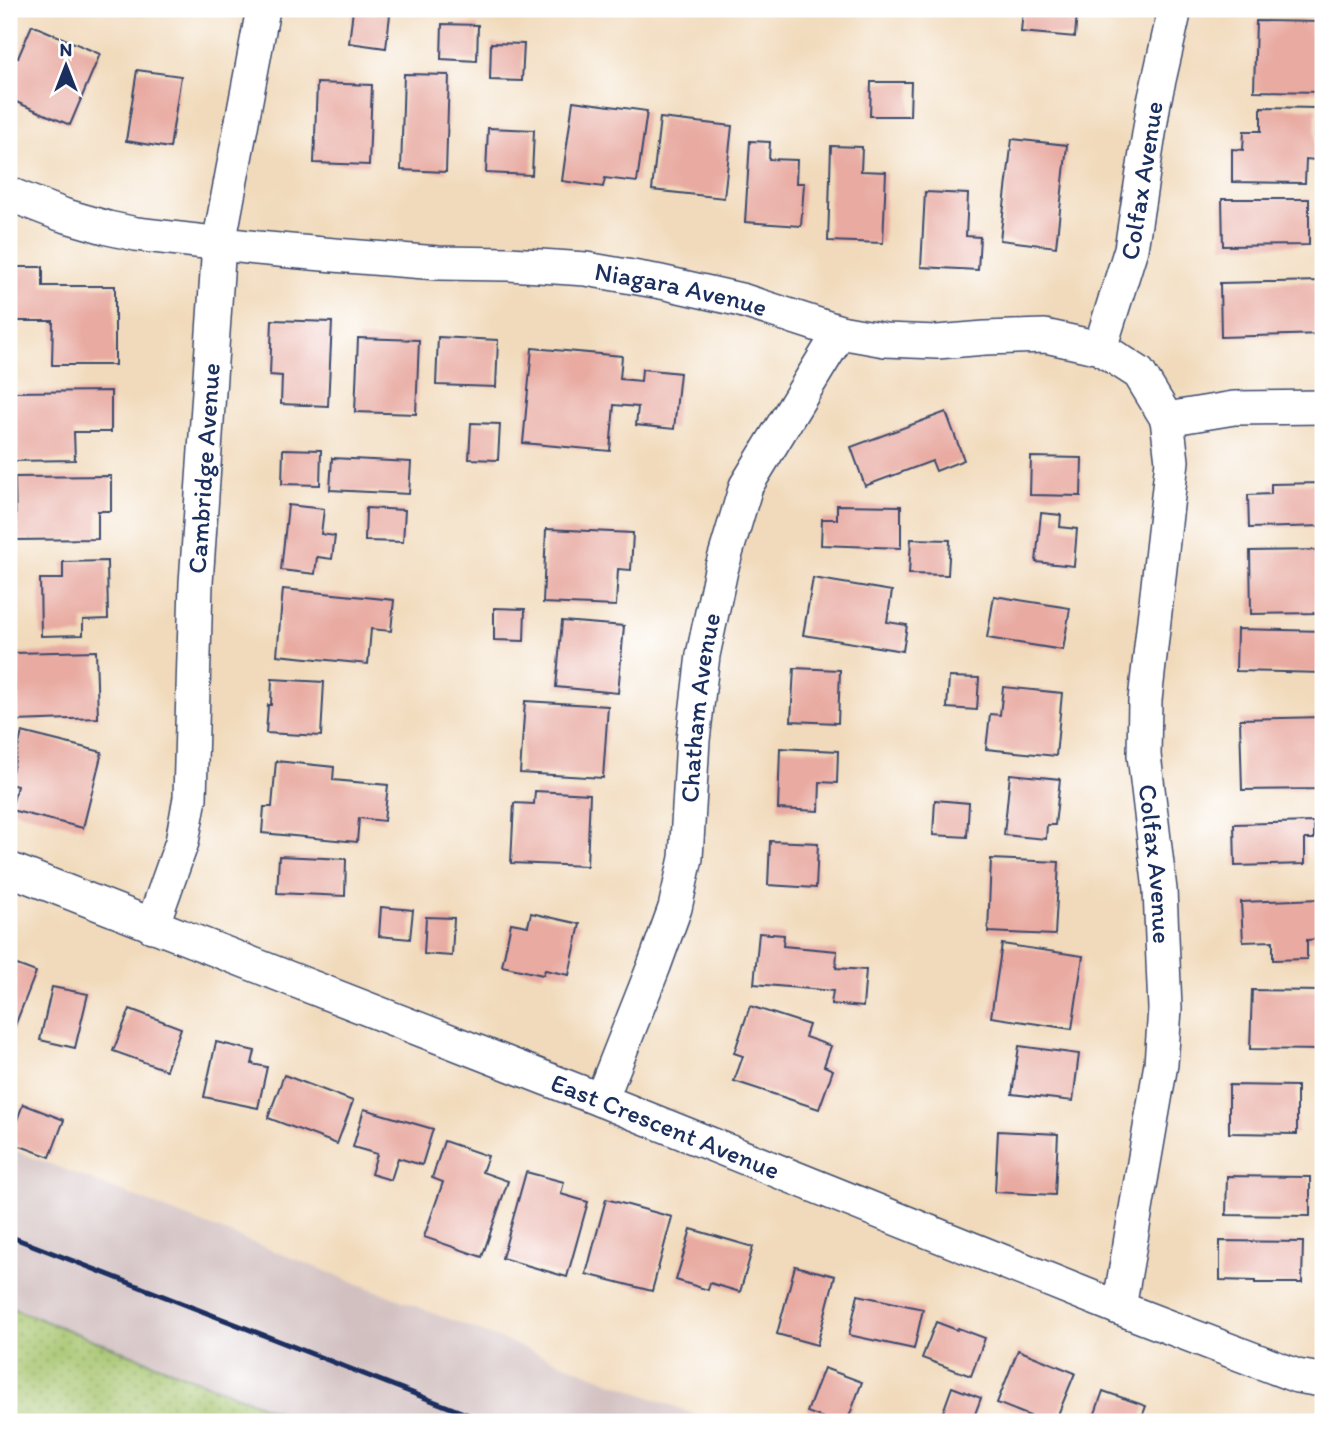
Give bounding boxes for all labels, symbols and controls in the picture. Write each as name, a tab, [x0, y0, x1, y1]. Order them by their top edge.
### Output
north arrow	[32, 32, 102, 102]
text: N	[60, 38, 72, 61]
street label: Colfax Avenue	[1112, 99, 1170, 264]
street label: Niagara Avenue	[592, 255, 771, 323]
street label: Cambridge Avenue	[181, 362, 227, 575]
street label: Chatham Avenue	[673, 610, 728, 804]
street label: Colfax Avenue	[1132, 782, 1178, 944]
street label: East Crescent Avenue	[547, 1066, 784, 1186]

